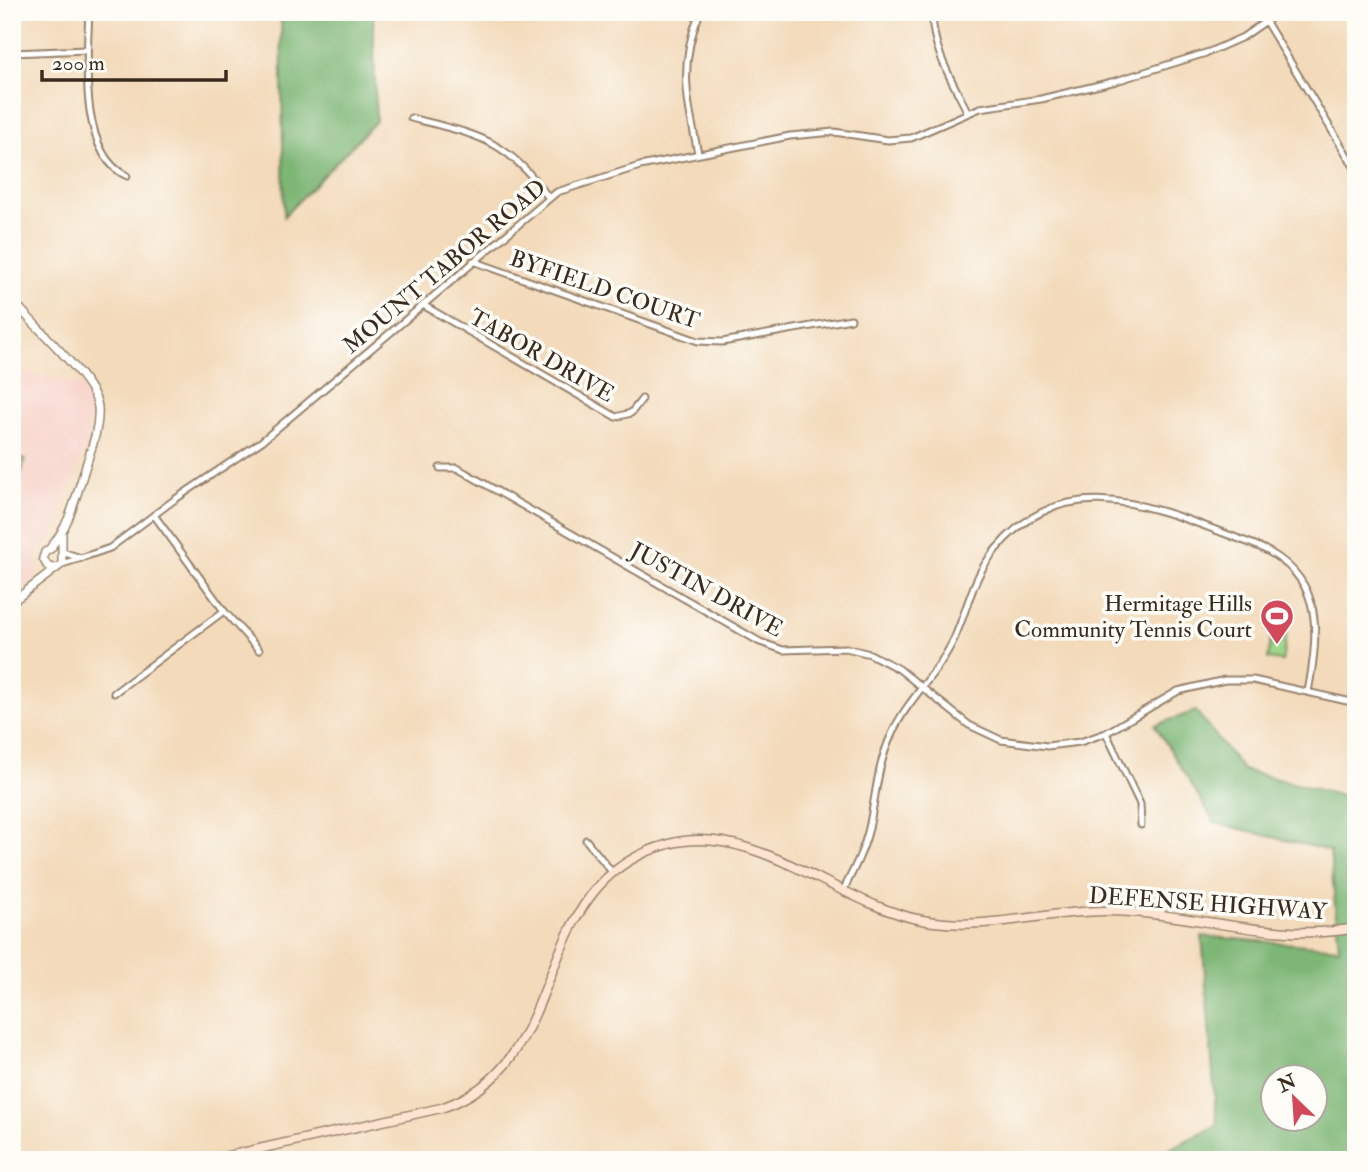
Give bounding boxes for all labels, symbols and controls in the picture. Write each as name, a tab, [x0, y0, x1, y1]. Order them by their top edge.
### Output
scale bar	[42, 38, 226, 82]
text: 200 m	[52, 50, 105, 77]
street label: MOUNT TABOR ROAD	[337, 173, 552, 360]
street label: BYFIELD COURT	[506, 243, 704, 336]
street label: TABOR DRIVE	[464, 302, 620, 409]
street label: JUSTIN DRIVE	[624, 535, 788, 643]
place label: Hermitage Hills Community Tennis Court	[1014, 589, 1252, 644]
sports icon: Hermitage Hills Community Tennis Court	[1258, 597, 1296, 646]
street label: DEFENSE HIGHWAY	[1088, 881, 1329, 926]
north arrow	[1260, 1064, 1330, 1134]
text: N	[1274, 1069, 1301, 1098]

